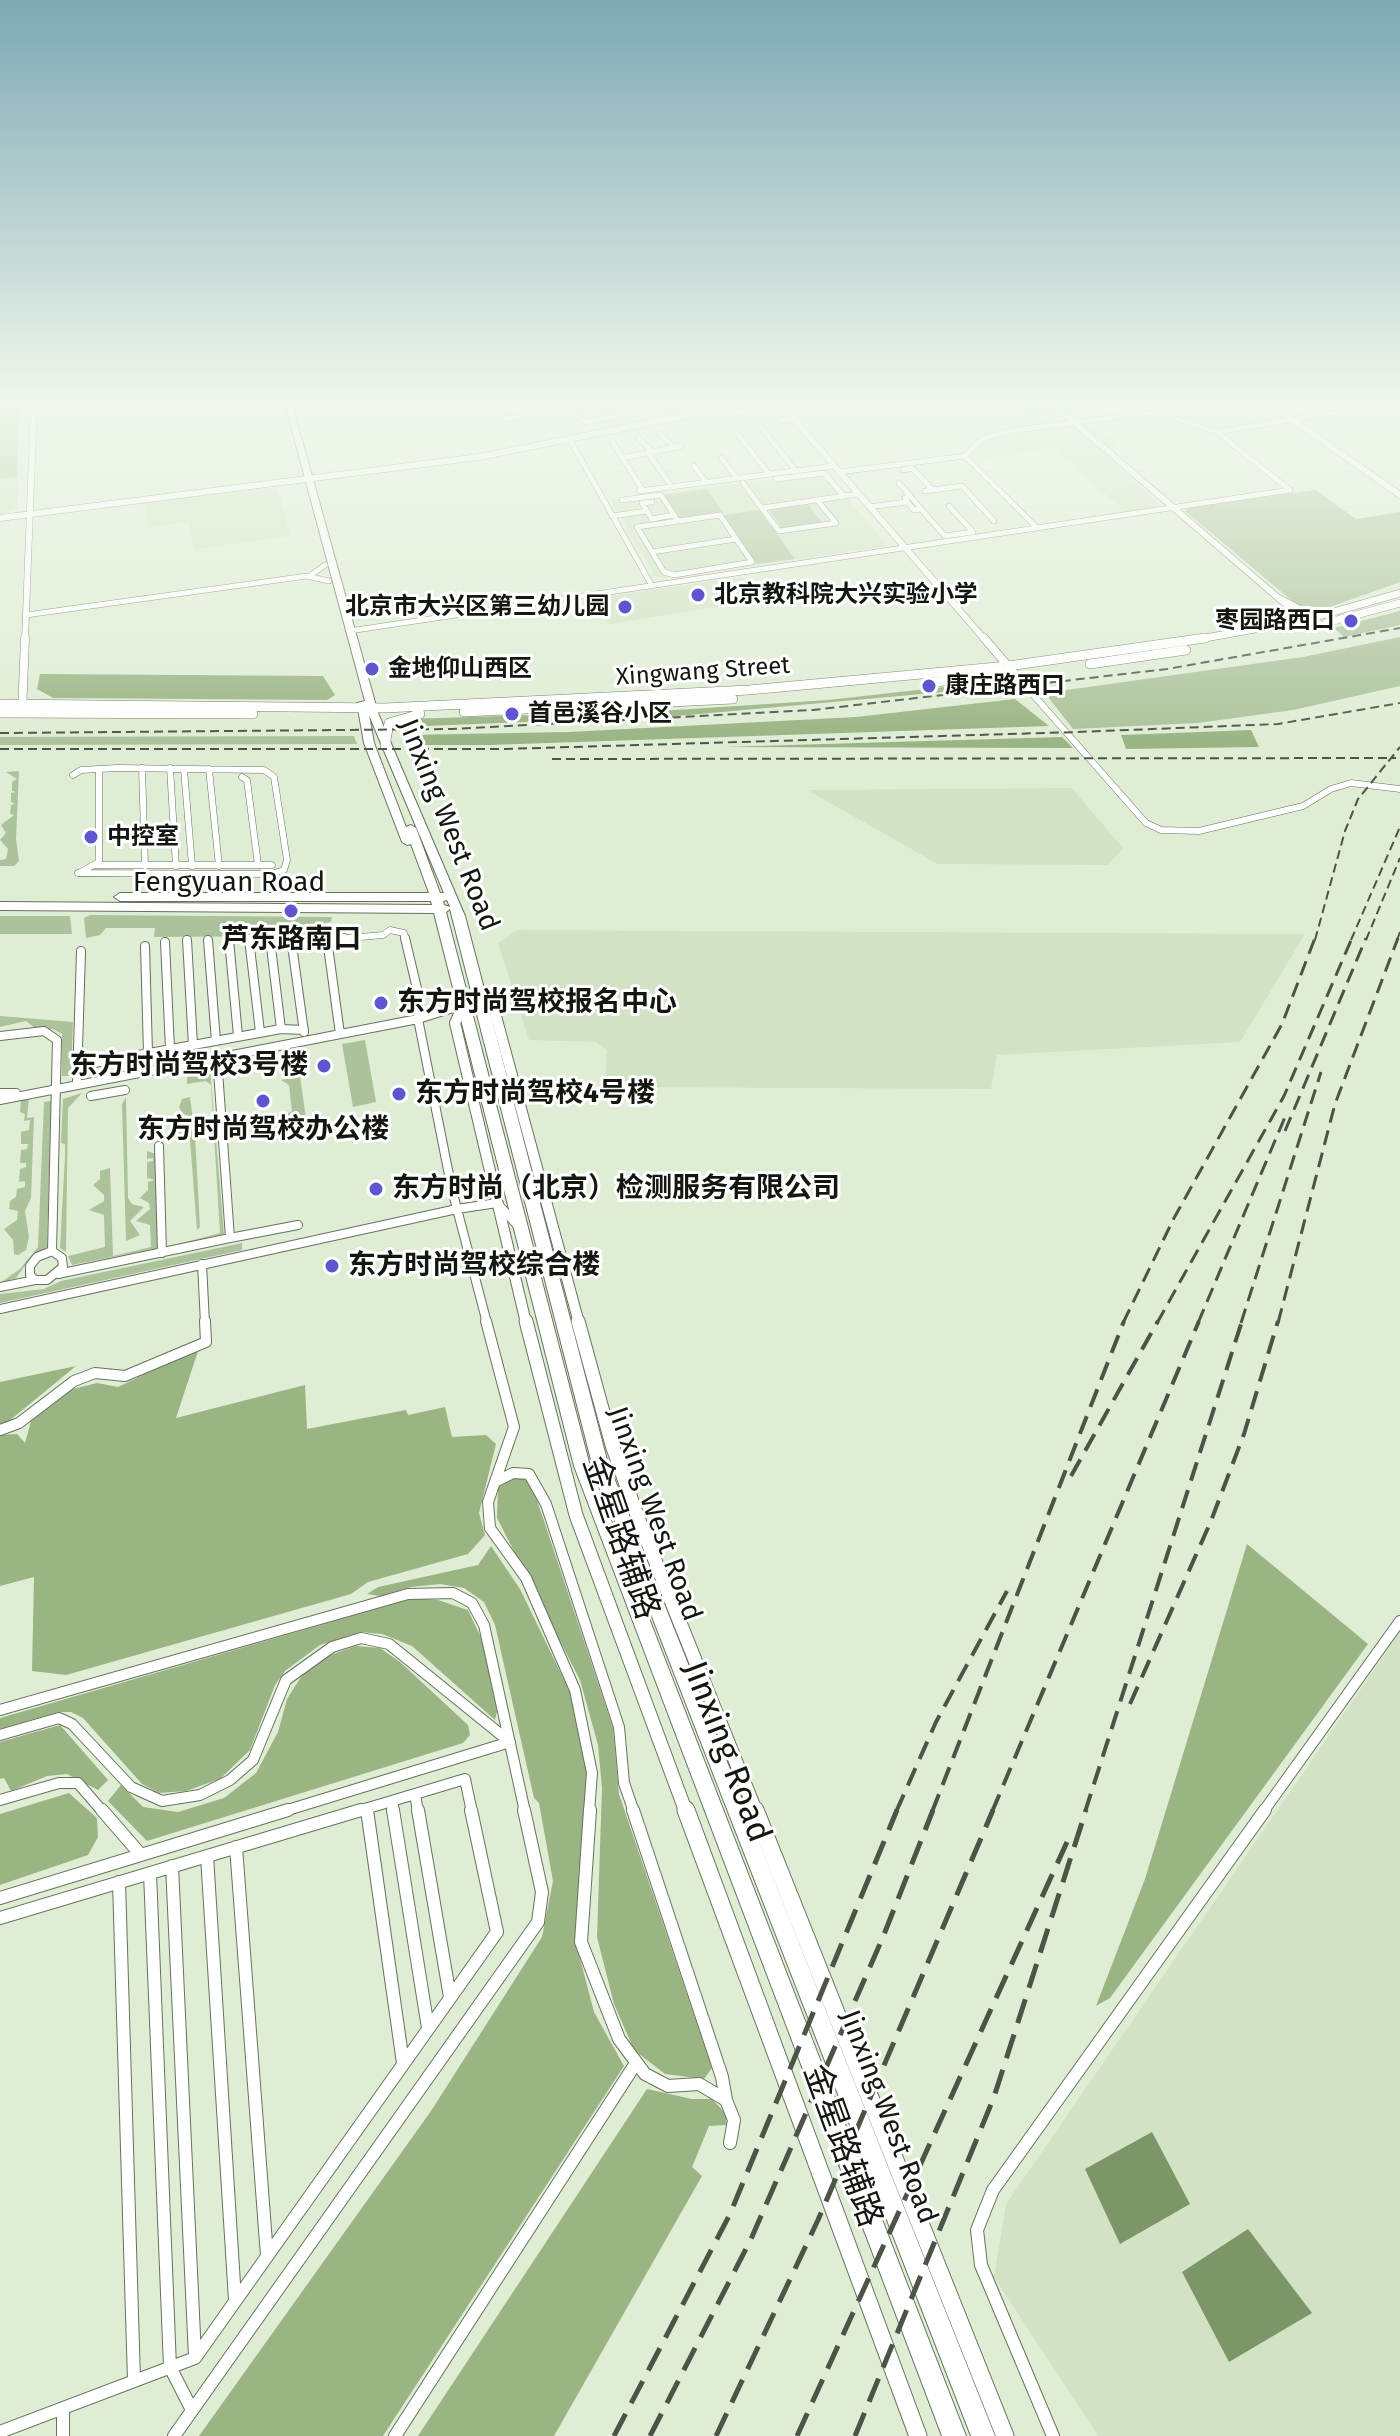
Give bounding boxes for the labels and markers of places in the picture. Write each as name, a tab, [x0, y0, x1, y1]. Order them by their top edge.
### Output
place label: 北京教科院大兴实验小学	[714, 581, 978, 609]
marker: 北京教科院大兴实验小学	[689, 586, 707, 604]
place label: 北京市大兴区第三幼儿园	[345, 593, 609, 621]
marker: 北京市大兴区第三幼儿园	[616, 598, 634, 616]
place label: 枣园路西口	[1215, 607, 1335, 635]
marker: 枣园路西口	[1342, 612, 1360, 630]
place label: 金地仰山西区	[388, 655, 532, 683]
marker: 金地仰山西区	[363, 660, 381, 678]
place label: 康庄路西口	[945, 672, 1065, 700]
marker: 康庄路西口	[920, 677, 938, 695]
place label: 首邑溪谷小区	[528, 700, 672, 728]
marker: 首邑溪谷小区	[503, 705, 521, 723]
place label: 中控室	[107, 823, 179, 851]
marker: 中控室	[82, 828, 100, 846]
marker: 芦东路南口	[282, 902, 300, 920]
place label: 芦东路南口	[221, 923, 361, 957]
place label: 东方时尚驾校报名中心	[397, 986, 677, 1020]
marker: 东方时尚驾校报名中心	[372, 994, 390, 1012]
place label: 东方时尚驾校3号楼	[69, 1049, 308, 1083]
marker: 东方时尚驾校3号楼	[315, 1057, 333, 1075]
place label: 东方时尚驾校4号楼	[415, 1077, 655, 1111]
marker: 东方时尚驾校4号楼	[390, 1085, 408, 1103]
marker: 东方时尚驾校办公楼	[254, 1092, 272, 1110]
place label: 东方时尚驾校办公楼	[137, 1113, 389, 1147]
place label: 东方时尚（北京）检测服务有限公司	[392, 1172, 840, 1206]
marker: 东方时尚（北京）检测服务有限公司	[367, 1180, 385, 1198]
place label: 东方时尚驾校综合楼	[348, 1249, 600, 1283]
marker: 东方时尚驾校综合楼	[323, 1257, 341, 1275]

